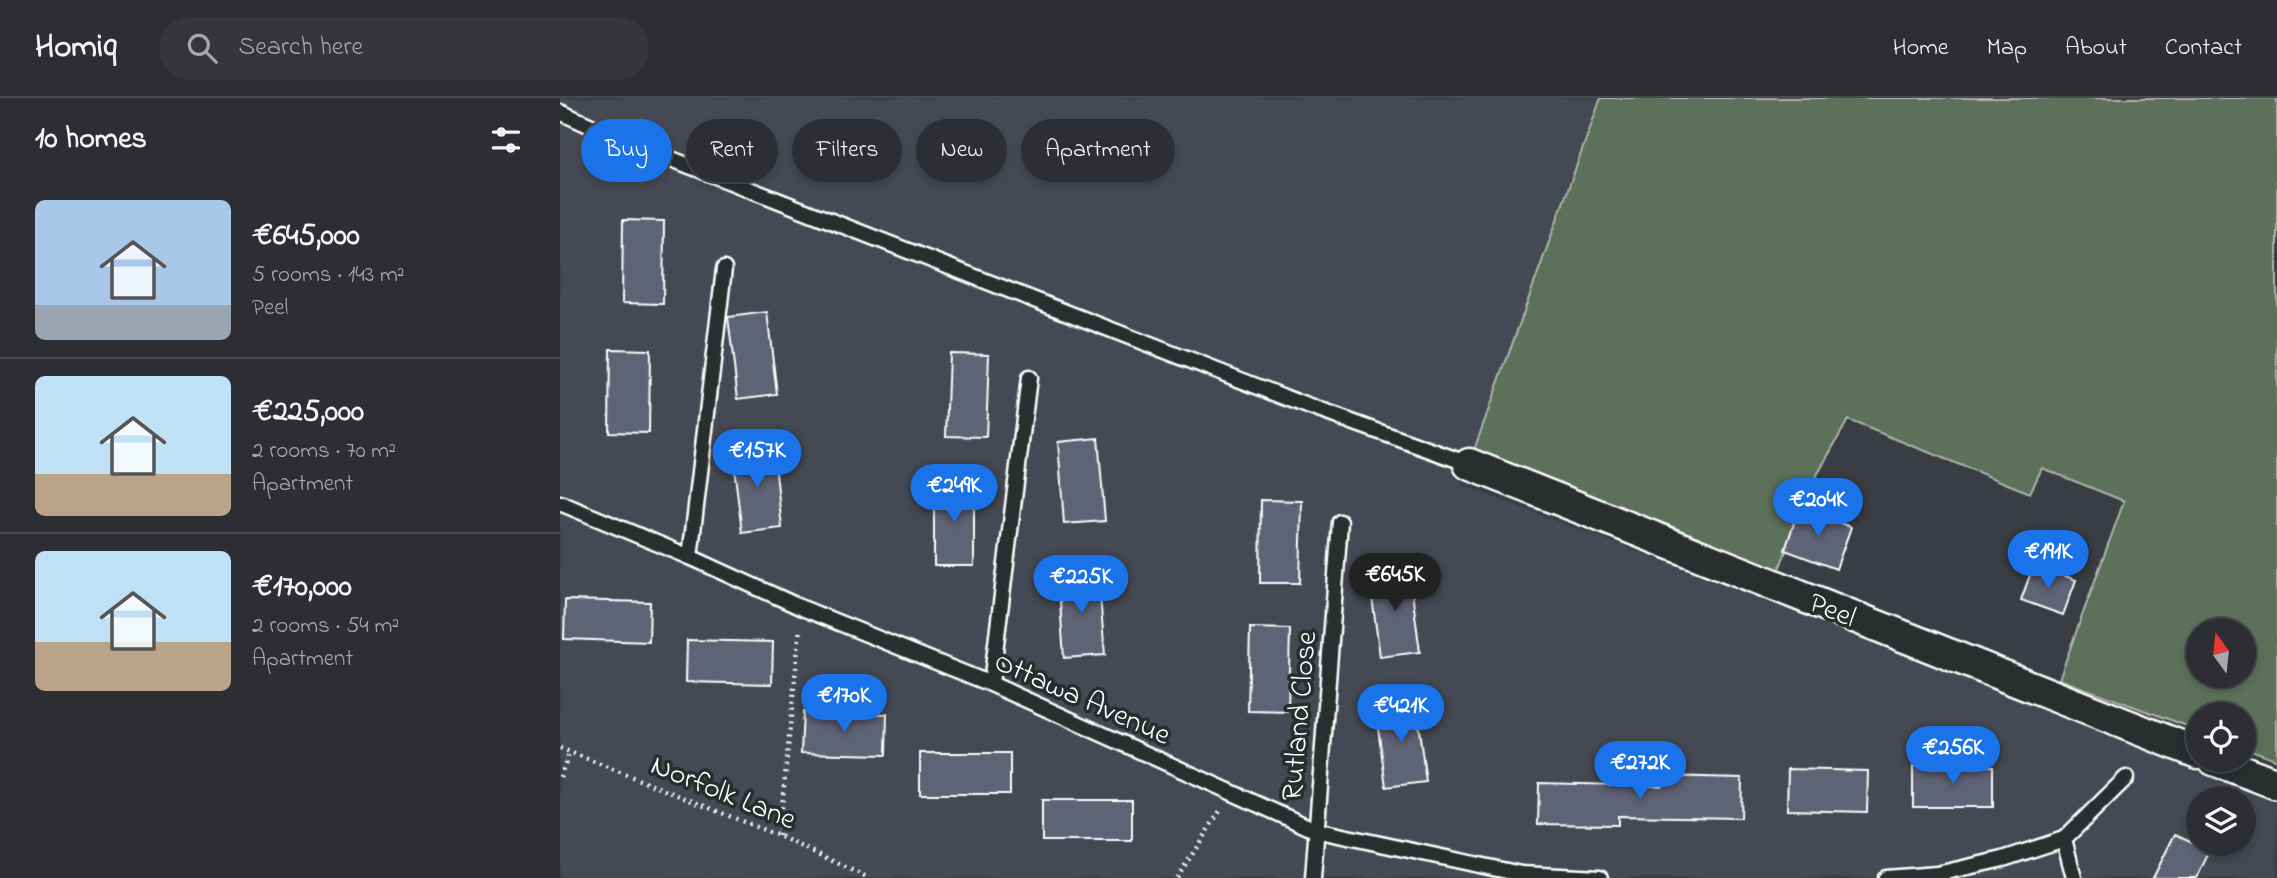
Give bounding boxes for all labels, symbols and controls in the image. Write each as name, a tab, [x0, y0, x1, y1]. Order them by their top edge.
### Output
search box	[159, 17, 649, 80]
text: Homiq	[35, 24, 117, 72]
icon: search	[183, 29, 221, 67]
text: Search here	[239, 29, 363, 67]
text: Home	[1893, 31, 1949, 66]
text: Map	[1987, 31, 2027, 66]
text: About	[2065, 31, 2127, 66]
text: Contact	[2165, 31, 2242, 66]
text: 10 homes	[35, 118, 147, 162]
chip: Buy	[581, 119, 672, 182]
chip: Rent	[686, 119, 778, 182]
chip: Filters	[792, 119, 902, 182]
chip: New	[916, 119, 1007, 182]
chip: Apartment	[1021, 119, 1175, 182]
icon: filters	[487, 121, 525, 159]
text: €645,000	[252, 215, 360, 259]
icon: home	[91, 228, 175, 312]
text: 5 rooms · 143 m²	[252, 259, 405, 292]
text: Peel	[252, 292, 288, 325]
text: €225,000	[252, 391, 364, 435]
icon: home	[91, 404, 175, 488]
pin: €157K	[708, 430, 806, 489]
text: 2 rooms · 70 m²	[252, 435, 396, 468]
text: €157K	[728, 435, 786, 468]
pin: €249K	[905, 464, 1003, 524]
text: Apartment	[252, 468, 353, 501]
text: €249K	[926, 470, 982, 503]
pin: €204K	[1769, 478, 1867, 538]
text: €204K	[1789, 484, 1847, 517]
pin: €191K	[1999, 531, 2097, 590]
text: €191K	[2024, 536, 2072, 569]
pin: €645K	[1346, 554, 1444, 613]
pin: €225K	[1032, 556, 1130, 615]
text: €645K	[1365, 559, 1425, 592]
text: €225K	[1049, 561, 1113, 594]
text: €170,000	[252, 566, 352, 610]
icon: home	[91, 579, 175, 663]
street label: Peel	[1802, 582, 1862, 641]
text: 2 rooms · 54 m²	[252, 610, 399, 643]
north arrow	[2186, 618, 2256, 688]
map controls	[2186, 618, 2256, 856]
street label: Rutland Close	[1272, 629, 1330, 803]
street label: Ottawa Avenue	[986, 641, 1178, 759]
text: Apartment	[252, 643, 353, 676]
pin: €170K	[795, 674, 893, 734]
text: €170K	[817, 680, 871, 713]
pin: €421K	[1352, 684, 1450, 744]
text: €421K	[1373, 690, 1429, 723]
button: locate	[2186, 702, 2256, 772]
pin: €256K	[1904, 726, 2002, 786]
text: €256K	[1922, 732, 1984, 765]
pin: €272K	[1591, 742, 1689, 801]
street label: Norfolk Lane	[644, 745, 803, 843]
text: €272K	[1610, 747, 1670, 780]
button: layers	[2186, 786, 2256, 856]

